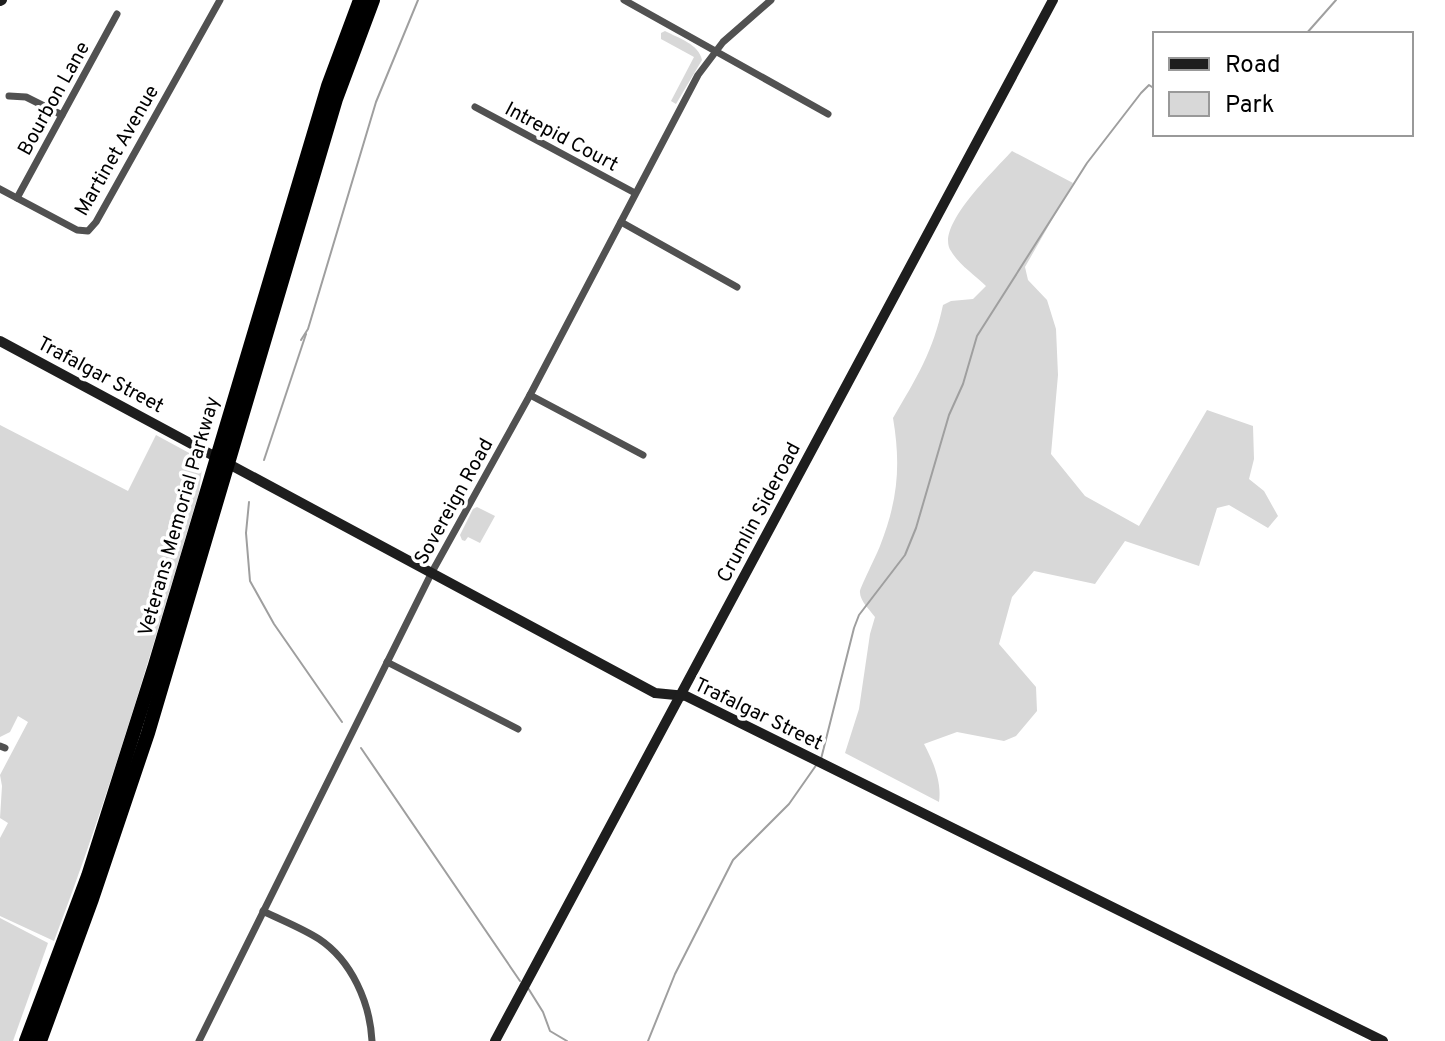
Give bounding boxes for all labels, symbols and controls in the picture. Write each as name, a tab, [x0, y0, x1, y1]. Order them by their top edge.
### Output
legend	[1153, 32, 1413, 136]
street label: Bourbon Lane	[13, 37, 97, 161]
text: Road	[1225, 51, 1281, 81]
street label: Martinet Avenue	[70, 81, 166, 221]
text: Park	[1225, 91, 1275, 121]
street label: Intrepid Court	[500, 97, 622, 179]
street label: Trafalgar Street	[32, 331, 168, 420]
street label: Veterans Memorial Parkway	[133, 394, 227, 639]
street label: Sovereign Road	[409, 434, 500, 570]
street label: Crumlin Sideroad	[712, 438, 808, 588]
street label: Trafalgar Street	[690, 672, 827, 757]

